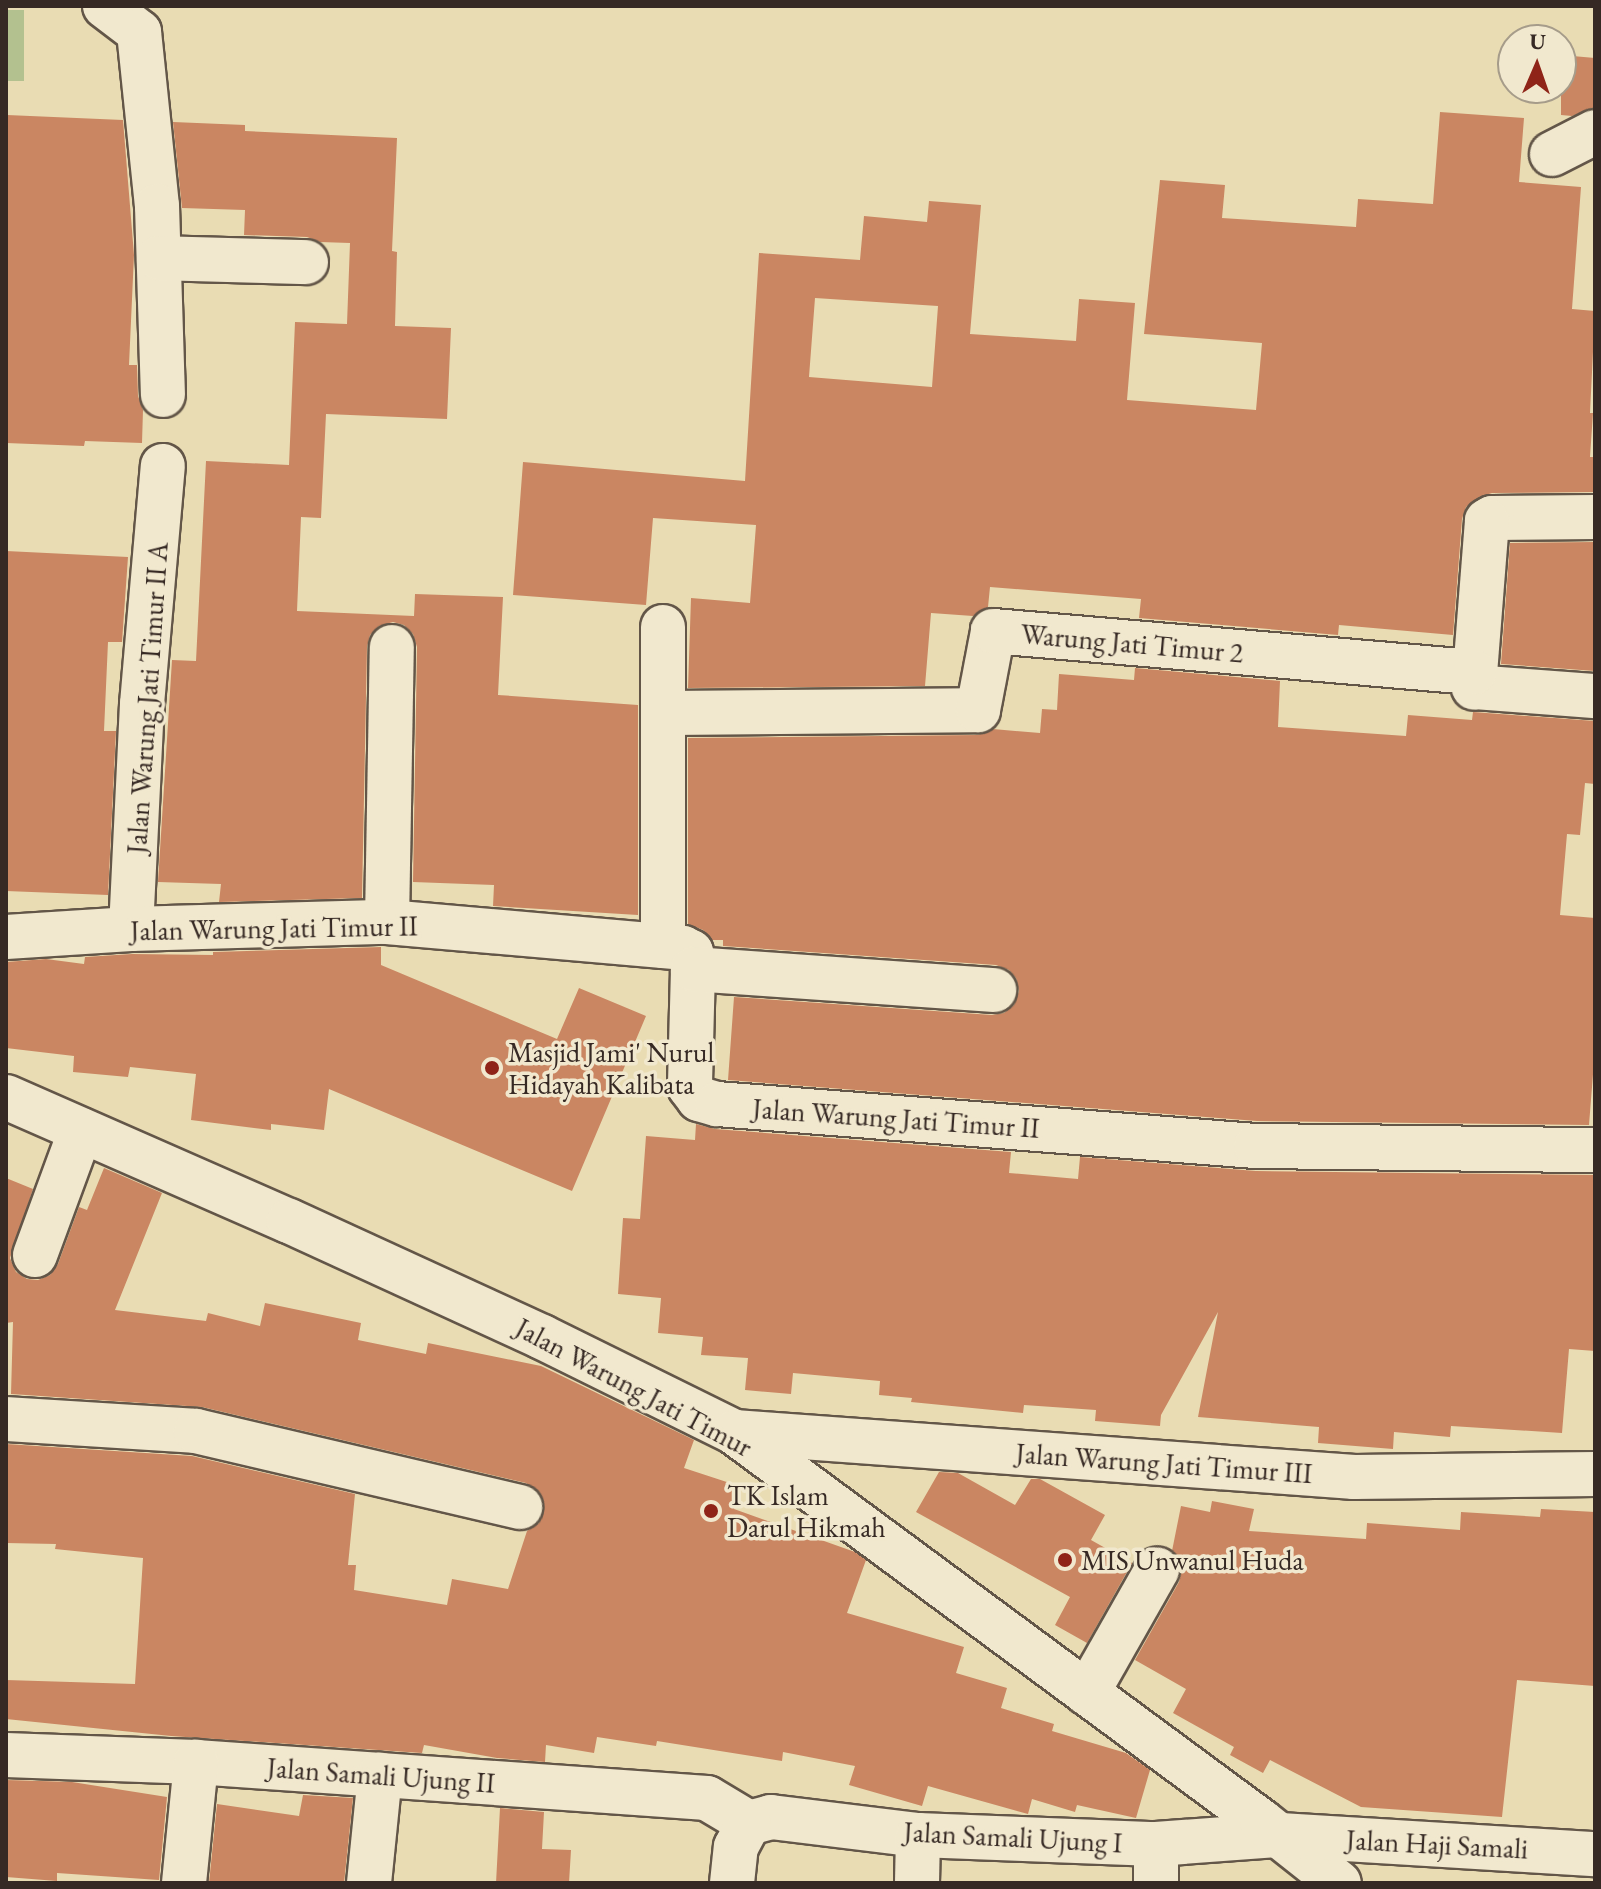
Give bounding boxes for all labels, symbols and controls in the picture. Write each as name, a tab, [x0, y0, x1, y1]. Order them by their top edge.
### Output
north arrow	[1497, 24, 1577, 104]
text: U	[1529, 27, 1546, 56]
street label: Jalan Warung Jati Timur II A	[119, 541, 175, 855]
street label: Warung Jati Timur 2	[1019, 617, 1245, 669]
street label: Jalan Warung Jati Timur II	[130, 909, 418, 947]
place label: Masjid Jami' Nurul Hidayah Kalibata	[508, 1035, 714, 1101]
marker: Masjid Jami' Nurul Hidayah Kalibata	[483, 1059, 501, 1077]
street label: Jalan Warung Jati Timur II	[751, 1091, 1041, 1145]
street label: Jalan Warung Jati Timur	[510, 1310, 758, 1464]
street label: Jalan Warung Jati Timur III	[1015, 1436, 1313, 1490]
place label: TK Islam Darul Hikmah	[727, 1478, 886, 1544]
marker: TK Islam Darul Hikmah	[702, 1502, 720, 1520]
place label: MIS Unwanul Huda	[1081, 1543, 1304, 1577]
marker: MIS Unwanul Huda	[1056, 1551, 1074, 1569]
street label: Jalan Samali Ujung II	[266, 1750, 496, 1800]
street label: Jalan Samali Ujung I	[903, 1814, 1123, 1860]
street label: Jalan Haji Samali	[1345, 1822, 1529, 1866]

